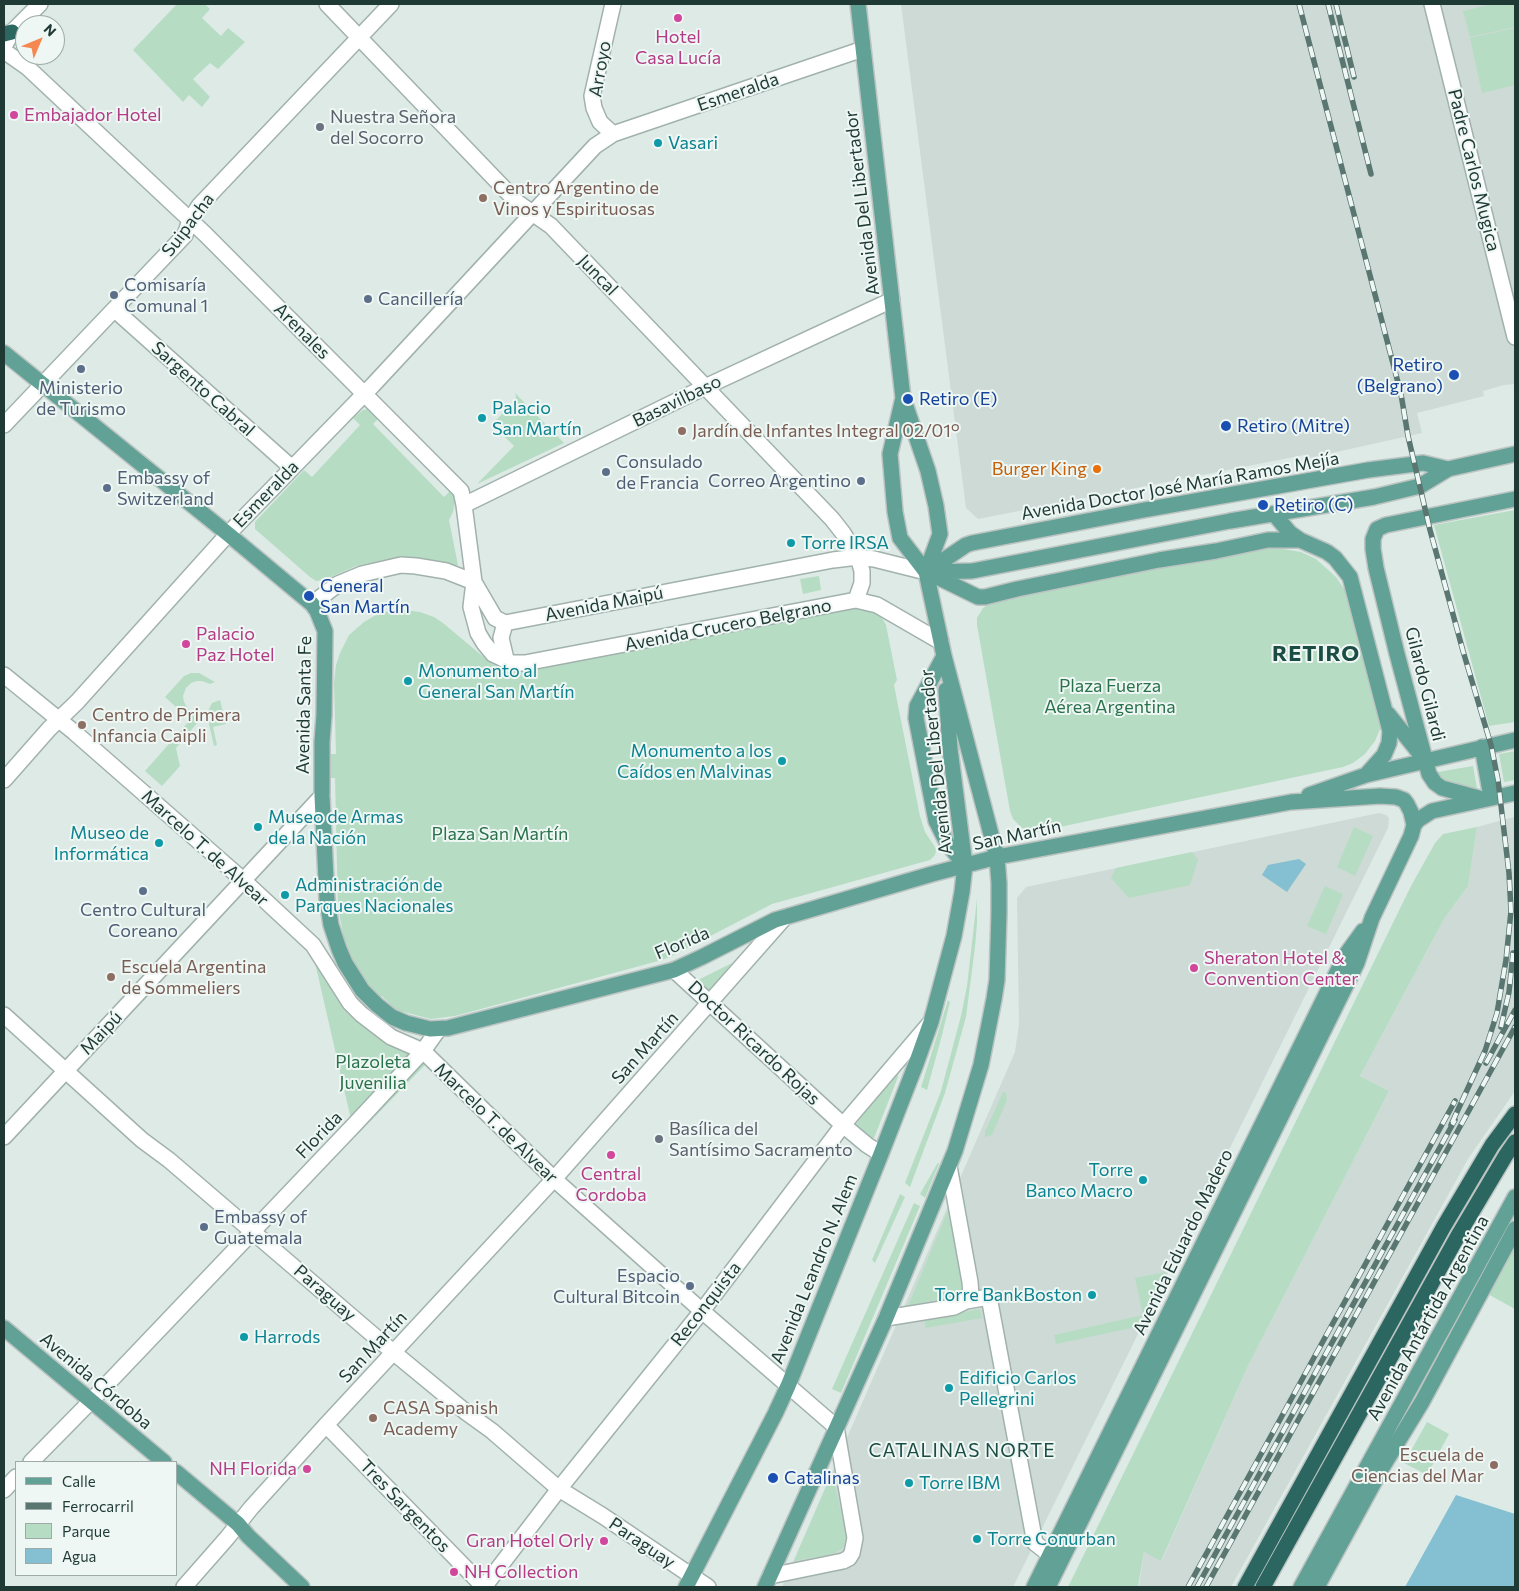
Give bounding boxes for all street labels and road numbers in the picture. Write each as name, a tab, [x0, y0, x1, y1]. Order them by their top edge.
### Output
street label: Arroyo	[584, 39, 616, 99]
street label: Esmeralda	[694, 68, 782, 116]
street label: Padre Carlos Mugica	[1443, 87, 1505, 253]
street label: Avenida Del Libertador	[840, 109, 884, 297]
street label: Suipacha	[157, 189, 219, 261]
street label: Juncal	[573, 250, 623, 300]
street label: Arenales	[269, 298, 335, 364]
street label: Sargento Cabral	[147, 337, 259, 441]
street label: Basavilbaso	[629, 370, 725, 432]
street label: Avenida Doctor José María Ramos Mejía	[1019, 447, 1341, 525]
street label: Esmeralda	[229, 456, 303, 532]
street label: Avenida Maipú	[543, 582, 665, 626]
street label: Avenida Crucero Belgrano	[623, 594, 833, 656]
street label: Gilardo Gilardi	[1400, 625, 1450, 743]
street label: Avenida Santa Fe	[292, 636, 316, 774]
street label: Avenida Del Libertador	[916, 668, 956, 856]
street label: Marcelo T. de Alvear	[137, 785, 273, 911]
street label: San Martín	[971, 815, 1063, 855]
street label: Florida	[651, 922, 713, 964]
street label: Doctor Ricardo Rojas	[684, 976, 824, 1110]
street label: Maipú	[75, 1007, 127, 1059]
street label: San Martín	[607, 1007, 683, 1089]
street label: Marcelo T. de Alvear	[430, 1058, 562, 1188]
street label: Florida	[291, 1107, 347, 1163]
street label: Avenida Eduardo Madero	[1129, 1145, 1237, 1339]
street label: Avenida Leandro N. Alem	[766, 1171, 862, 1367]
street label: Avenida Antártida Argentina	[1363, 1212, 1493, 1424]
street label: Reconquista	[666, 1258, 746, 1350]
street label: Paraguay	[289, 1260, 361, 1326]
street label: San Martín	[335, 1307, 411, 1387]
street label: Avenida Córdoba	[36, 1328, 156, 1434]
street label: Tres Sargentos	[355, 1455, 455, 1557]
street label: Paraguay	[605, 1513, 679, 1573]

